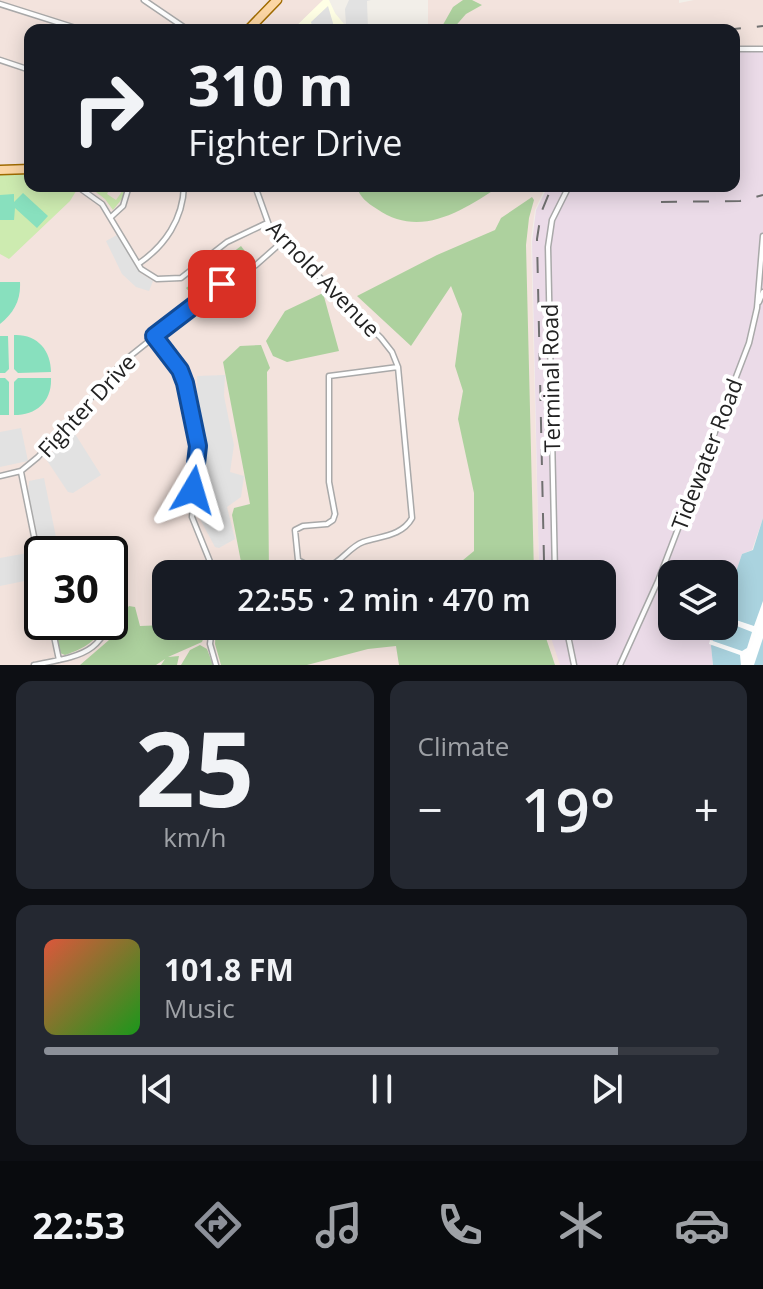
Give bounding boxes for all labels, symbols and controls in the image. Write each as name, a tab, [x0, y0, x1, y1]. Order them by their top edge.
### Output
text: 310 m	[188, 46, 354, 122]
icon: right	[56, 56, 160, 160]
text: Fighter Drive	[188, 118, 403, 167]
street label: Arnold Avenue	[261, 213, 387, 343]
pin	[188, 250, 256, 318]
icon: arrive	[200, 262, 244, 306]
street label: Terminal Road	[534, 303, 566, 453]
street label: Fighter Drive	[30, 347, 142, 463]
street label: Tidewater Road	[663, 374, 749, 534]
position arrow	[151, 448, 235, 532]
speed limit sign: 30	[24, 536, 128, 640]
map controls	[658, 560, 738, 640]
button: layers	[658, 560, 738, 640]
text: 22:55 · 2 min · 470 m	[237, 579, 531, 620]
text: 25	[135, 696, 254, 837]
text: Climate	[418, 728, 509, 764]
text: 19°	[521, 768, 615, 850]
text: −	[418, 779, 443, 839]
text: +	[694, 779, 719, 839]
text: km/h	[163, 819, 226, 855]
text: 101.8 FM	[164, 949, 294, 990]
text: Music	[164, 990, 235, 1026]
icon: previous	[135, 1067, 179, 1111]
icon: pause	[360, 1067, 404, 1111]
icon: next	[585, 1067, 629, 1111]
icon: directions	[190, 1197, 246, 1253]
icon: music	[311, 1197, 367, 1253]
icon: phone	[432, 1197, 488, 1253]
icon: climate	[553, 1197, 609, 1253]
icon: car	[674, 1197, 730, 1253]
text: 22:53	[33, 1201, 125, 1250]

